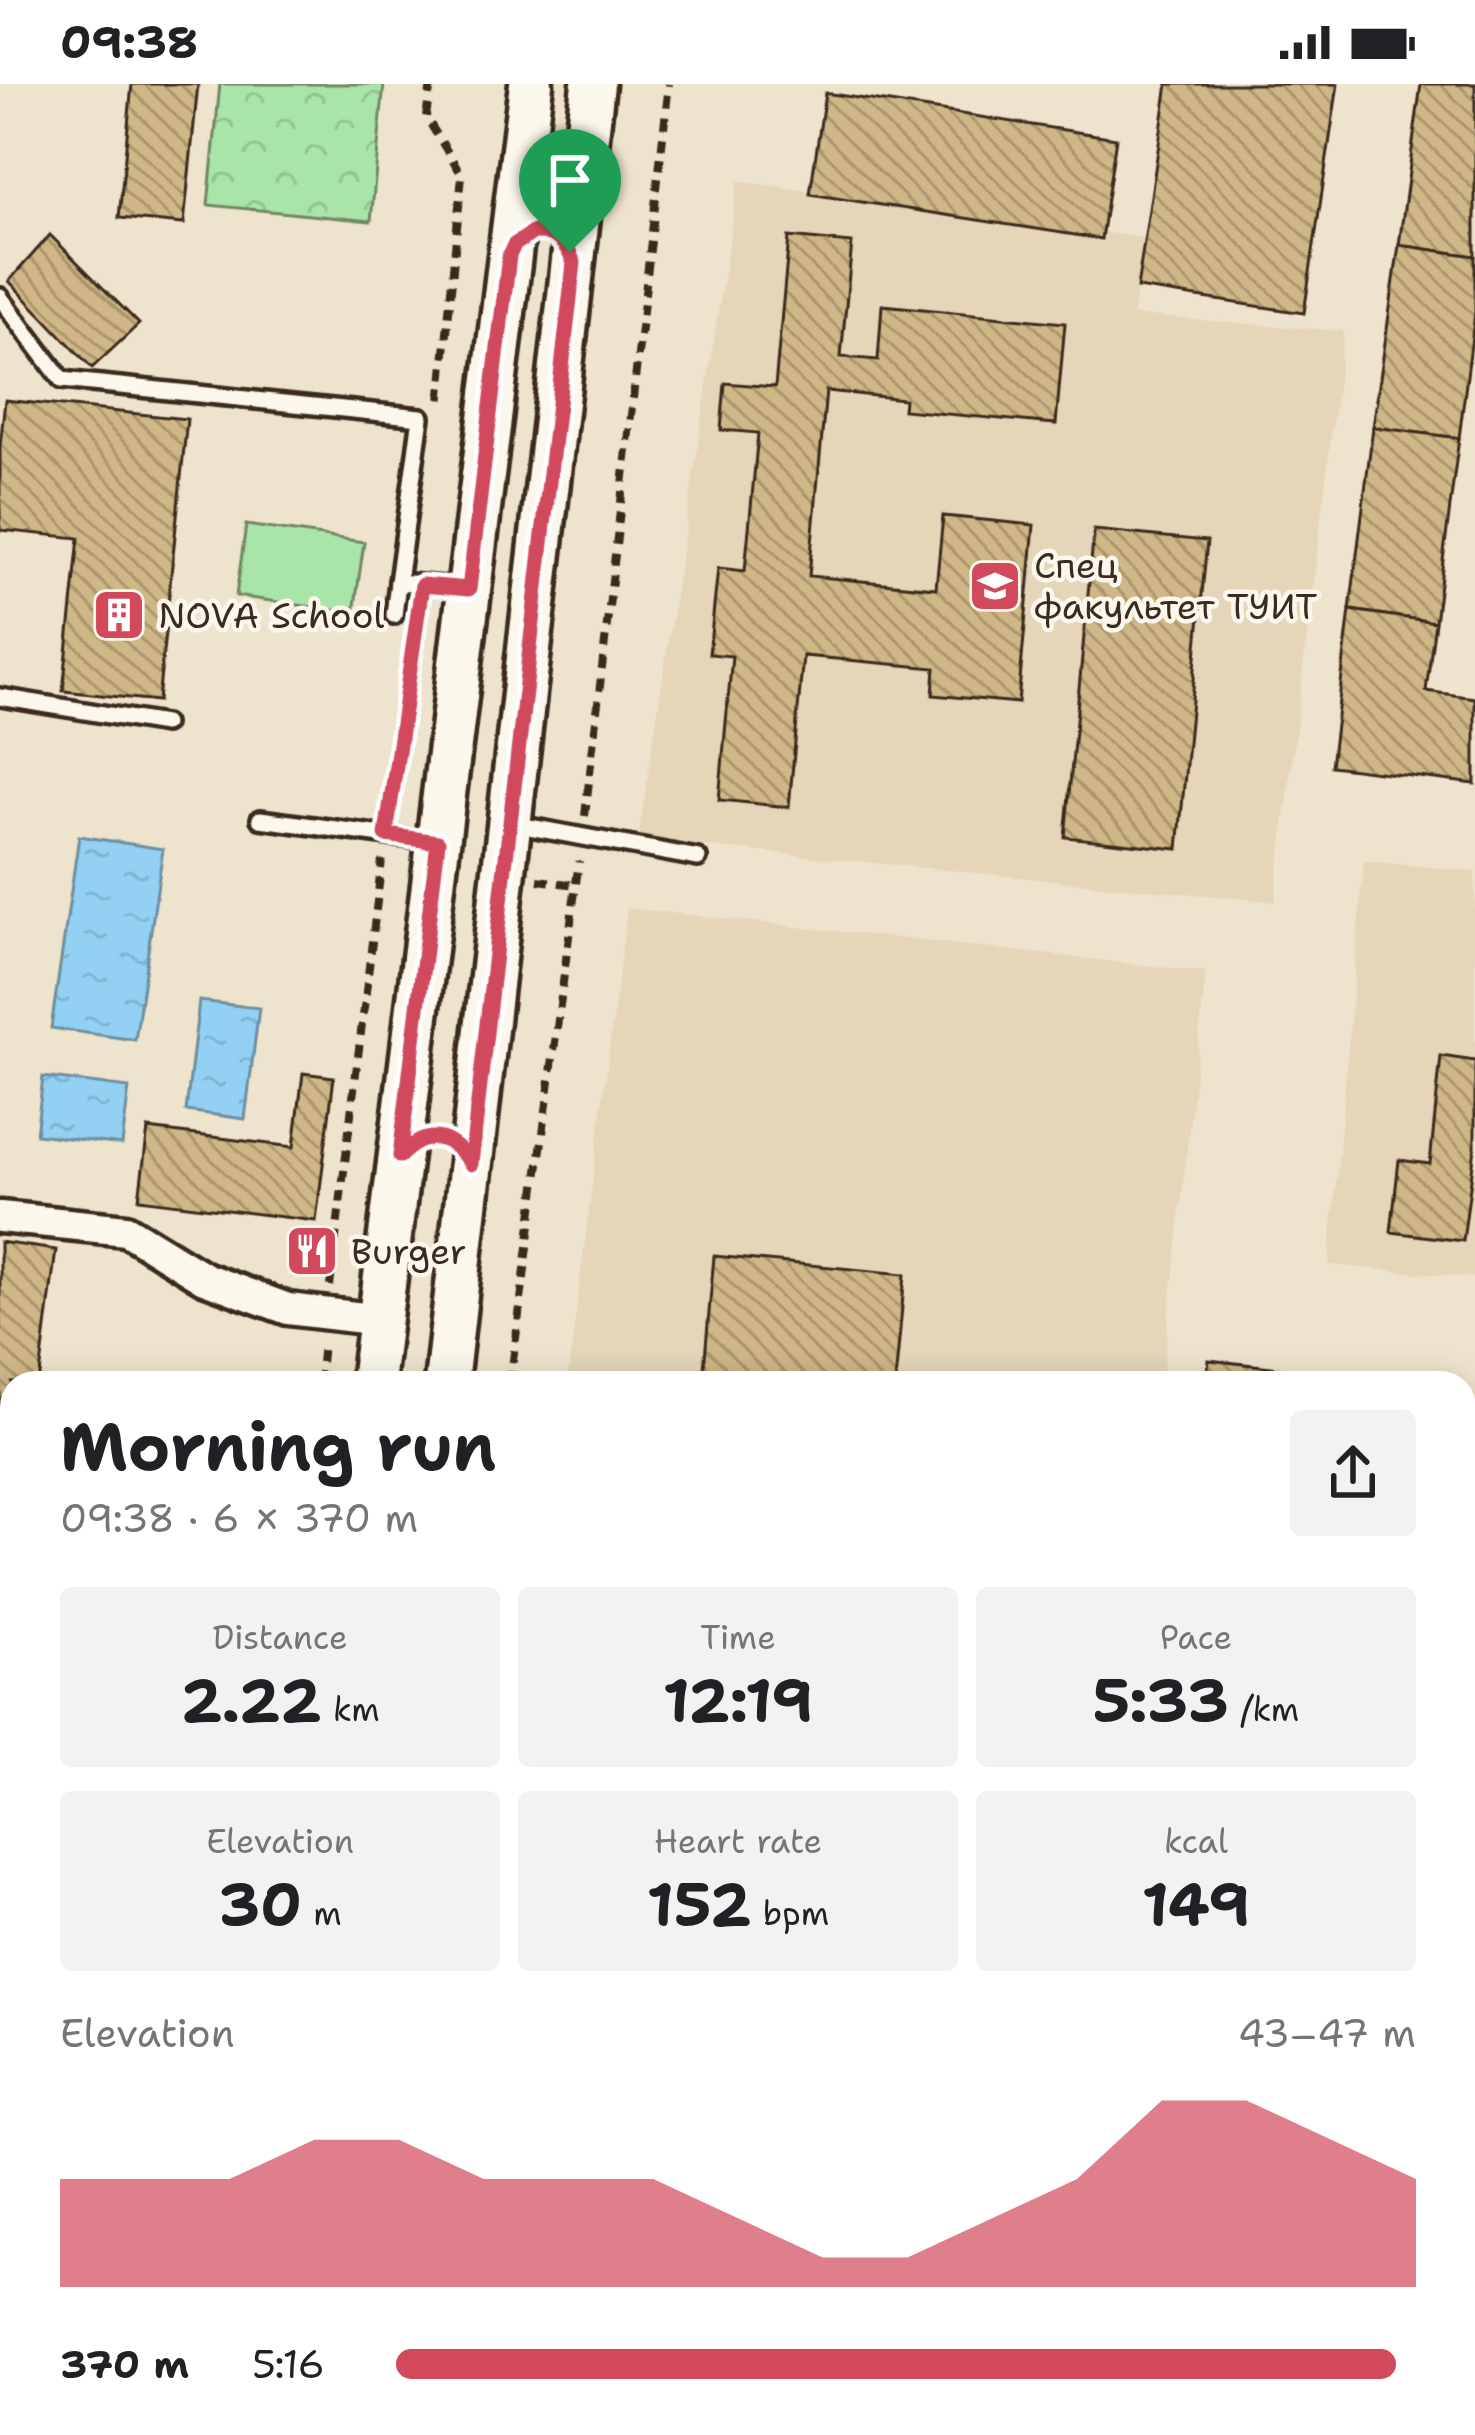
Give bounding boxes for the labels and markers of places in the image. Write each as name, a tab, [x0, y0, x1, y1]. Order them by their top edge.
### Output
pin	[519, 129, 621, 252]
place label: Спец факультет ТУИТ	[1034, 541, 1317, 631]
school or university icon: Спец факультет ТУИТ	[967, 558, 1023, 614]
building icon: NOVA School	[91, 587, 147, 643]
place label: NOVA School	[158, 591, 384, 640]
restaurant icon: Burger	[284, 1223, 340, 1279]
place label: Burger	[351, 1227, 467, 1276]

